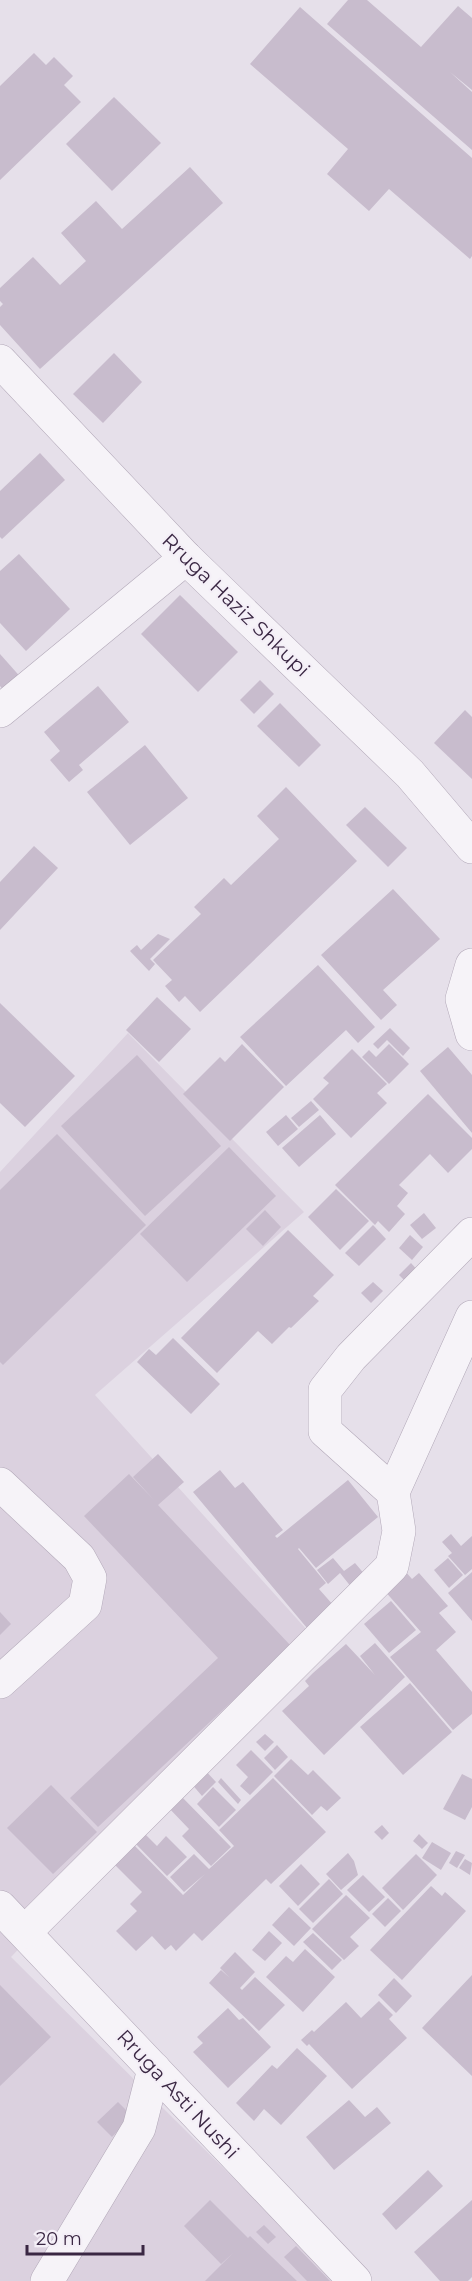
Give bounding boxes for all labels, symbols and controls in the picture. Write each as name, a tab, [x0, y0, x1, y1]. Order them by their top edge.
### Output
street label: Rruga Haziz Shkupi	[157, 528, 315, 682]
street label: Rruga Asti Nushi	[112, 2024, 244, 2164]
scale bar	[27, 2218, 142, 2256]
text: 20 m	[36, 2228, 82, 2250]

